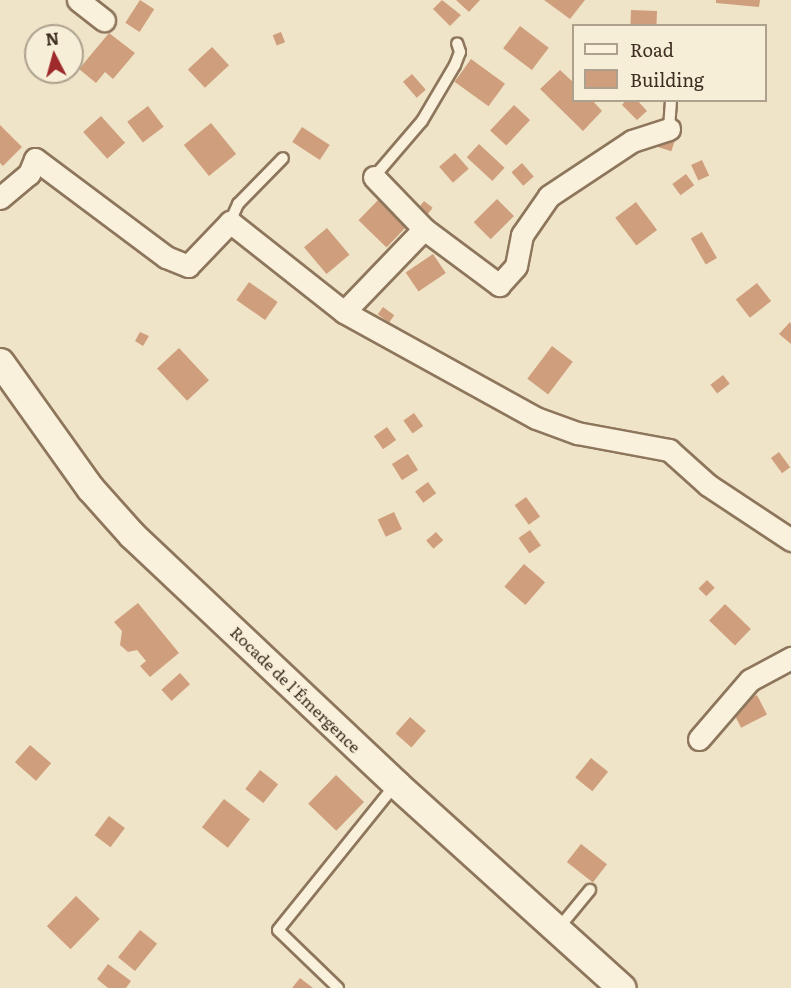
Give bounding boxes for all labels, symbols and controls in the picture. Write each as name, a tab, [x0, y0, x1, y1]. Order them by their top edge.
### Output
north arrow	[24, 24, 84, 84]
legend	[572, 24, 767, 102]
text: N	[44, 25, 60, 51]
text: Road	[630, 36, 674, 63]
text: Building	[630, 66, 704, 93]
street label: Rocade de l'Émergence	[227, 622, 365, 756]

